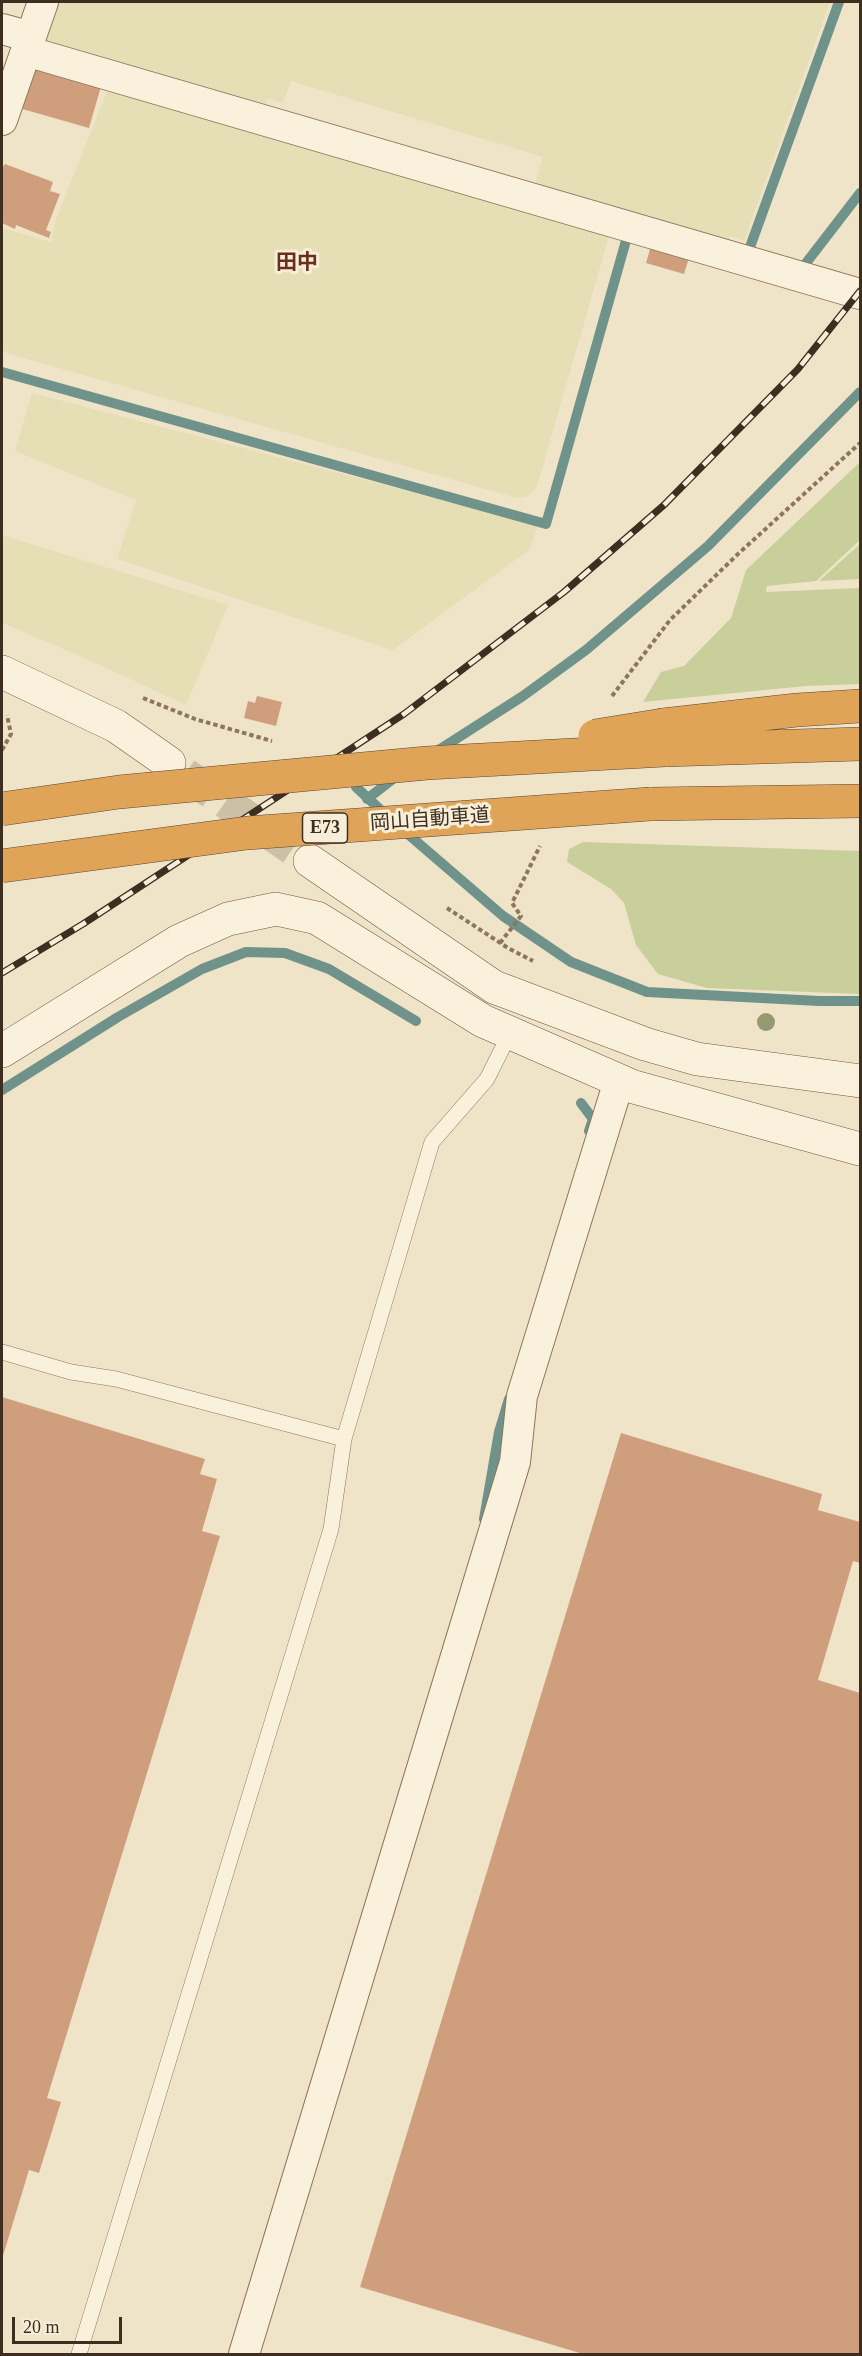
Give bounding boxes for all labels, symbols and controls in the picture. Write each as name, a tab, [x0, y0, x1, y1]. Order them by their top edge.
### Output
district label: 田中	[276, 251, 318, 277]
street label: 岡山自動車道	[369, 804, 491, 836]
road number: E73	[302, 813, 348, 843]
scale bar	[15, 2305, 124, 2343]
text: 20 m	[23, 2317, 60, 2337]

